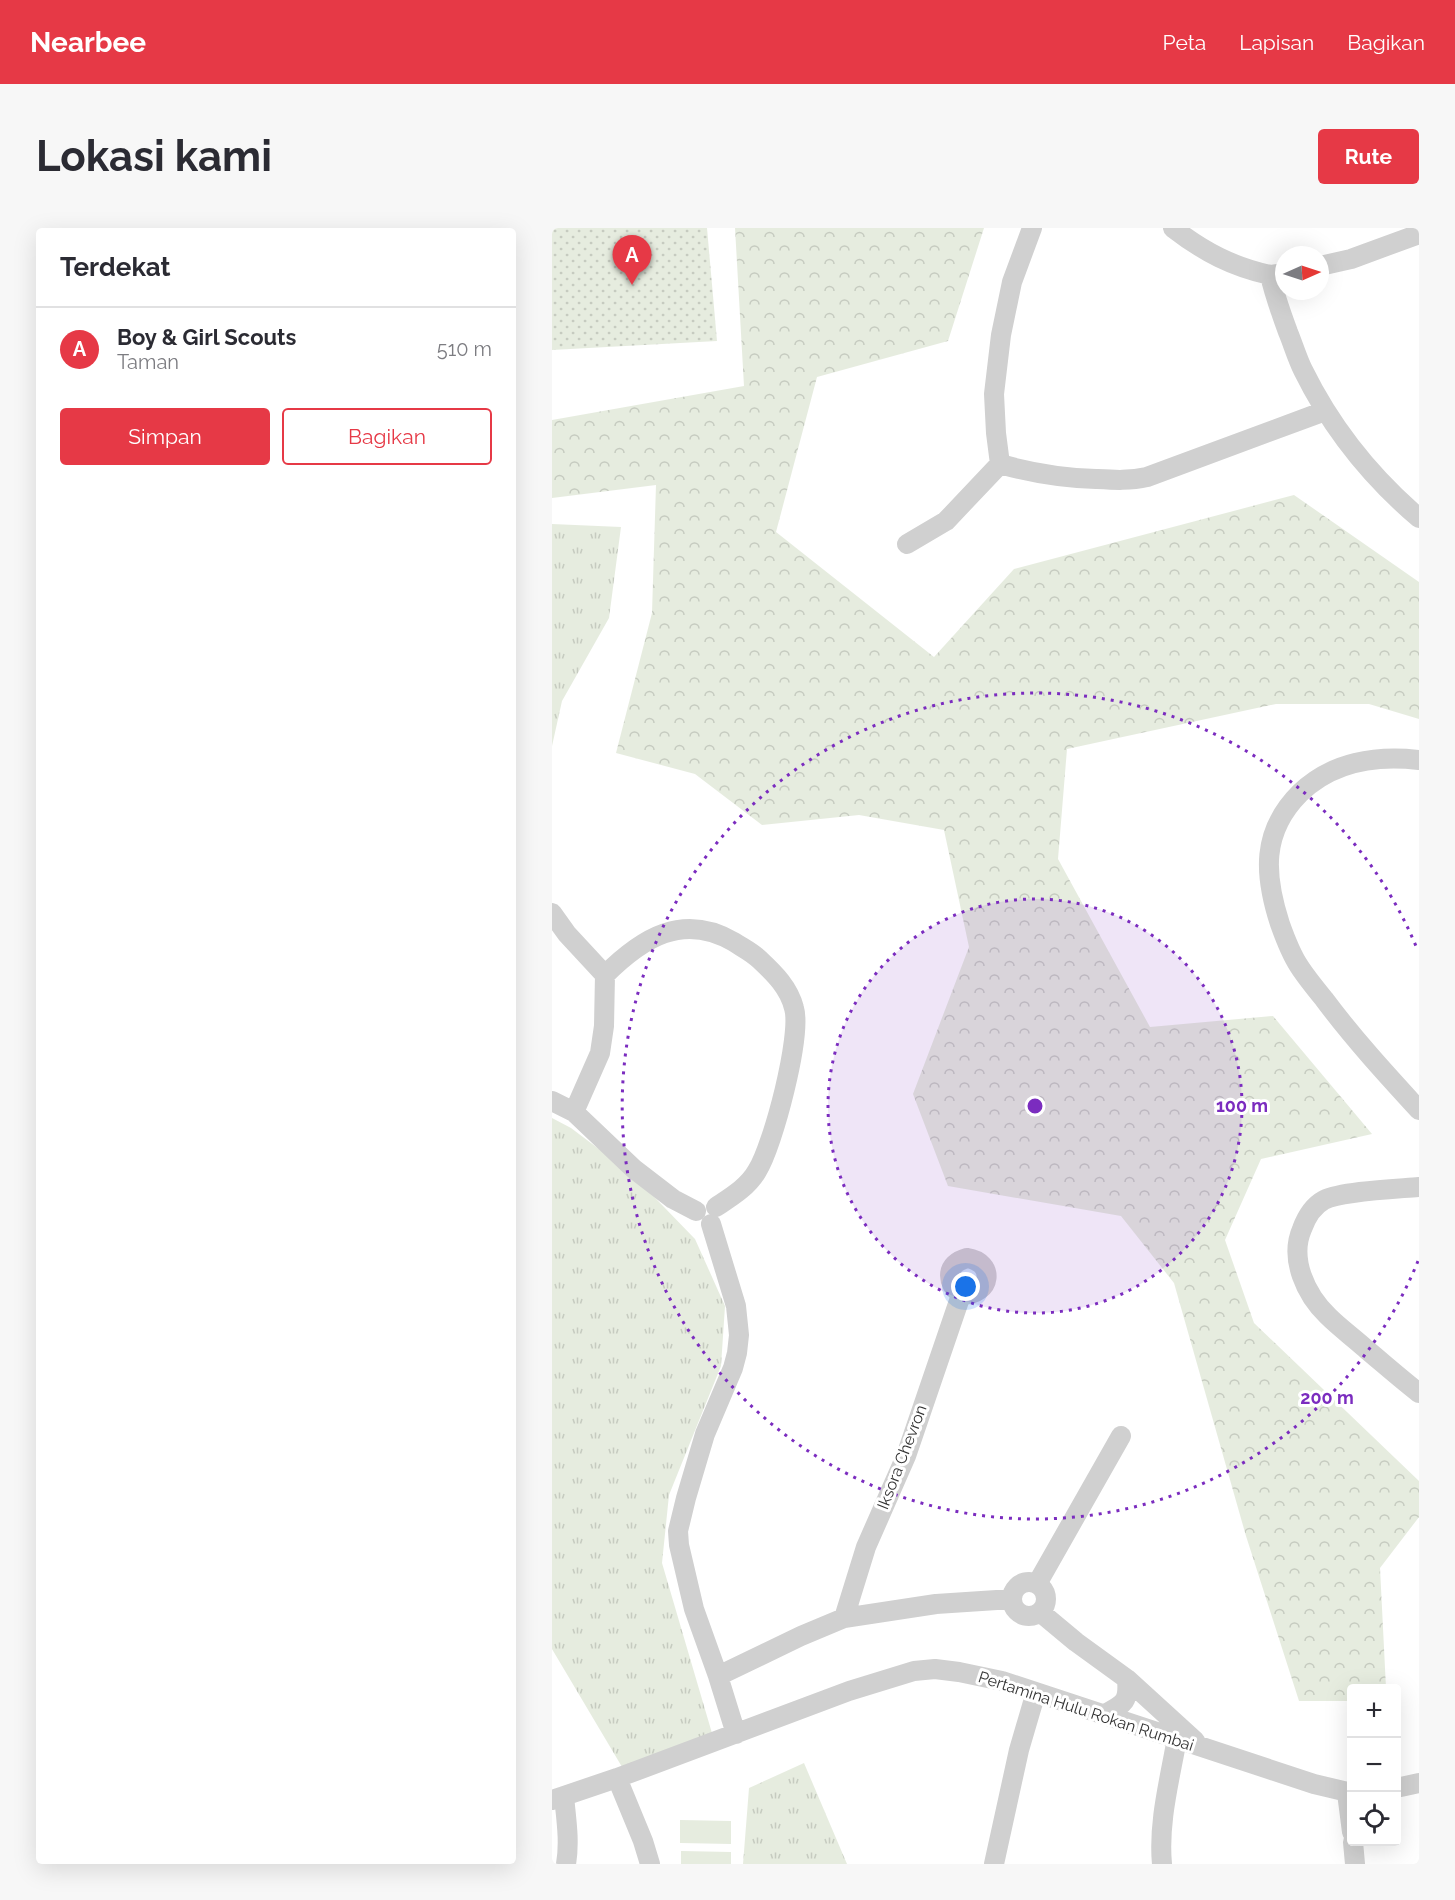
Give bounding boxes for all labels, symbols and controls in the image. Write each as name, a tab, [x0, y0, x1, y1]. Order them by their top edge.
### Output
text: Nearbee	[30, 26, 146, 59]
text: Peta	[1163, 30, 1206, 55]
text: Lapisan	[1239, 30, 1314, 55]
text: Bagikan	[1347, 30, 1425, 55]
button: Rute	[1318, 129, 1419, 184]
text: Lokasi kami	[36, 132, 272, 181]
pin: A	[612, 236, 652, 285]
north arrow	[1275, 246, 1329, 300]
text: Terdekat	[60, 252, 171, 282]
text: Boy & Girl Scouts	[117, 324, 296, 350]
text: A	[73, 337, 86, 361]
text: 510 m	[437, 337, 492, 361]
text: Taman	[117, 350, 179, 374]
button: Simpan	[60, 408, 270, 465]
button: Bagikan	[282, 408, 492, 465]
text: 100 m	[1216, 1095, 1268, 1116]
centre of rings	[1025, 1096, 1045, 1116]
your location	[951, 1272, 980, 1301]
text: 200 m	[1300, 1387, 1354, 1408]
street label: Iksora Chevron	[873, 1402, 931, 1512]
street label: Pertamina Hulu Rokan Rumbai	[976, 1667, 1196, 1755]
map controls	[1347, 1684, 1401, 1846]
button: +	[1347, 1684, 1401, 1738]
button: −	[1347, 1738, 1401, 1792]
button: locate	[1347, 1792, 1401, 1846]

